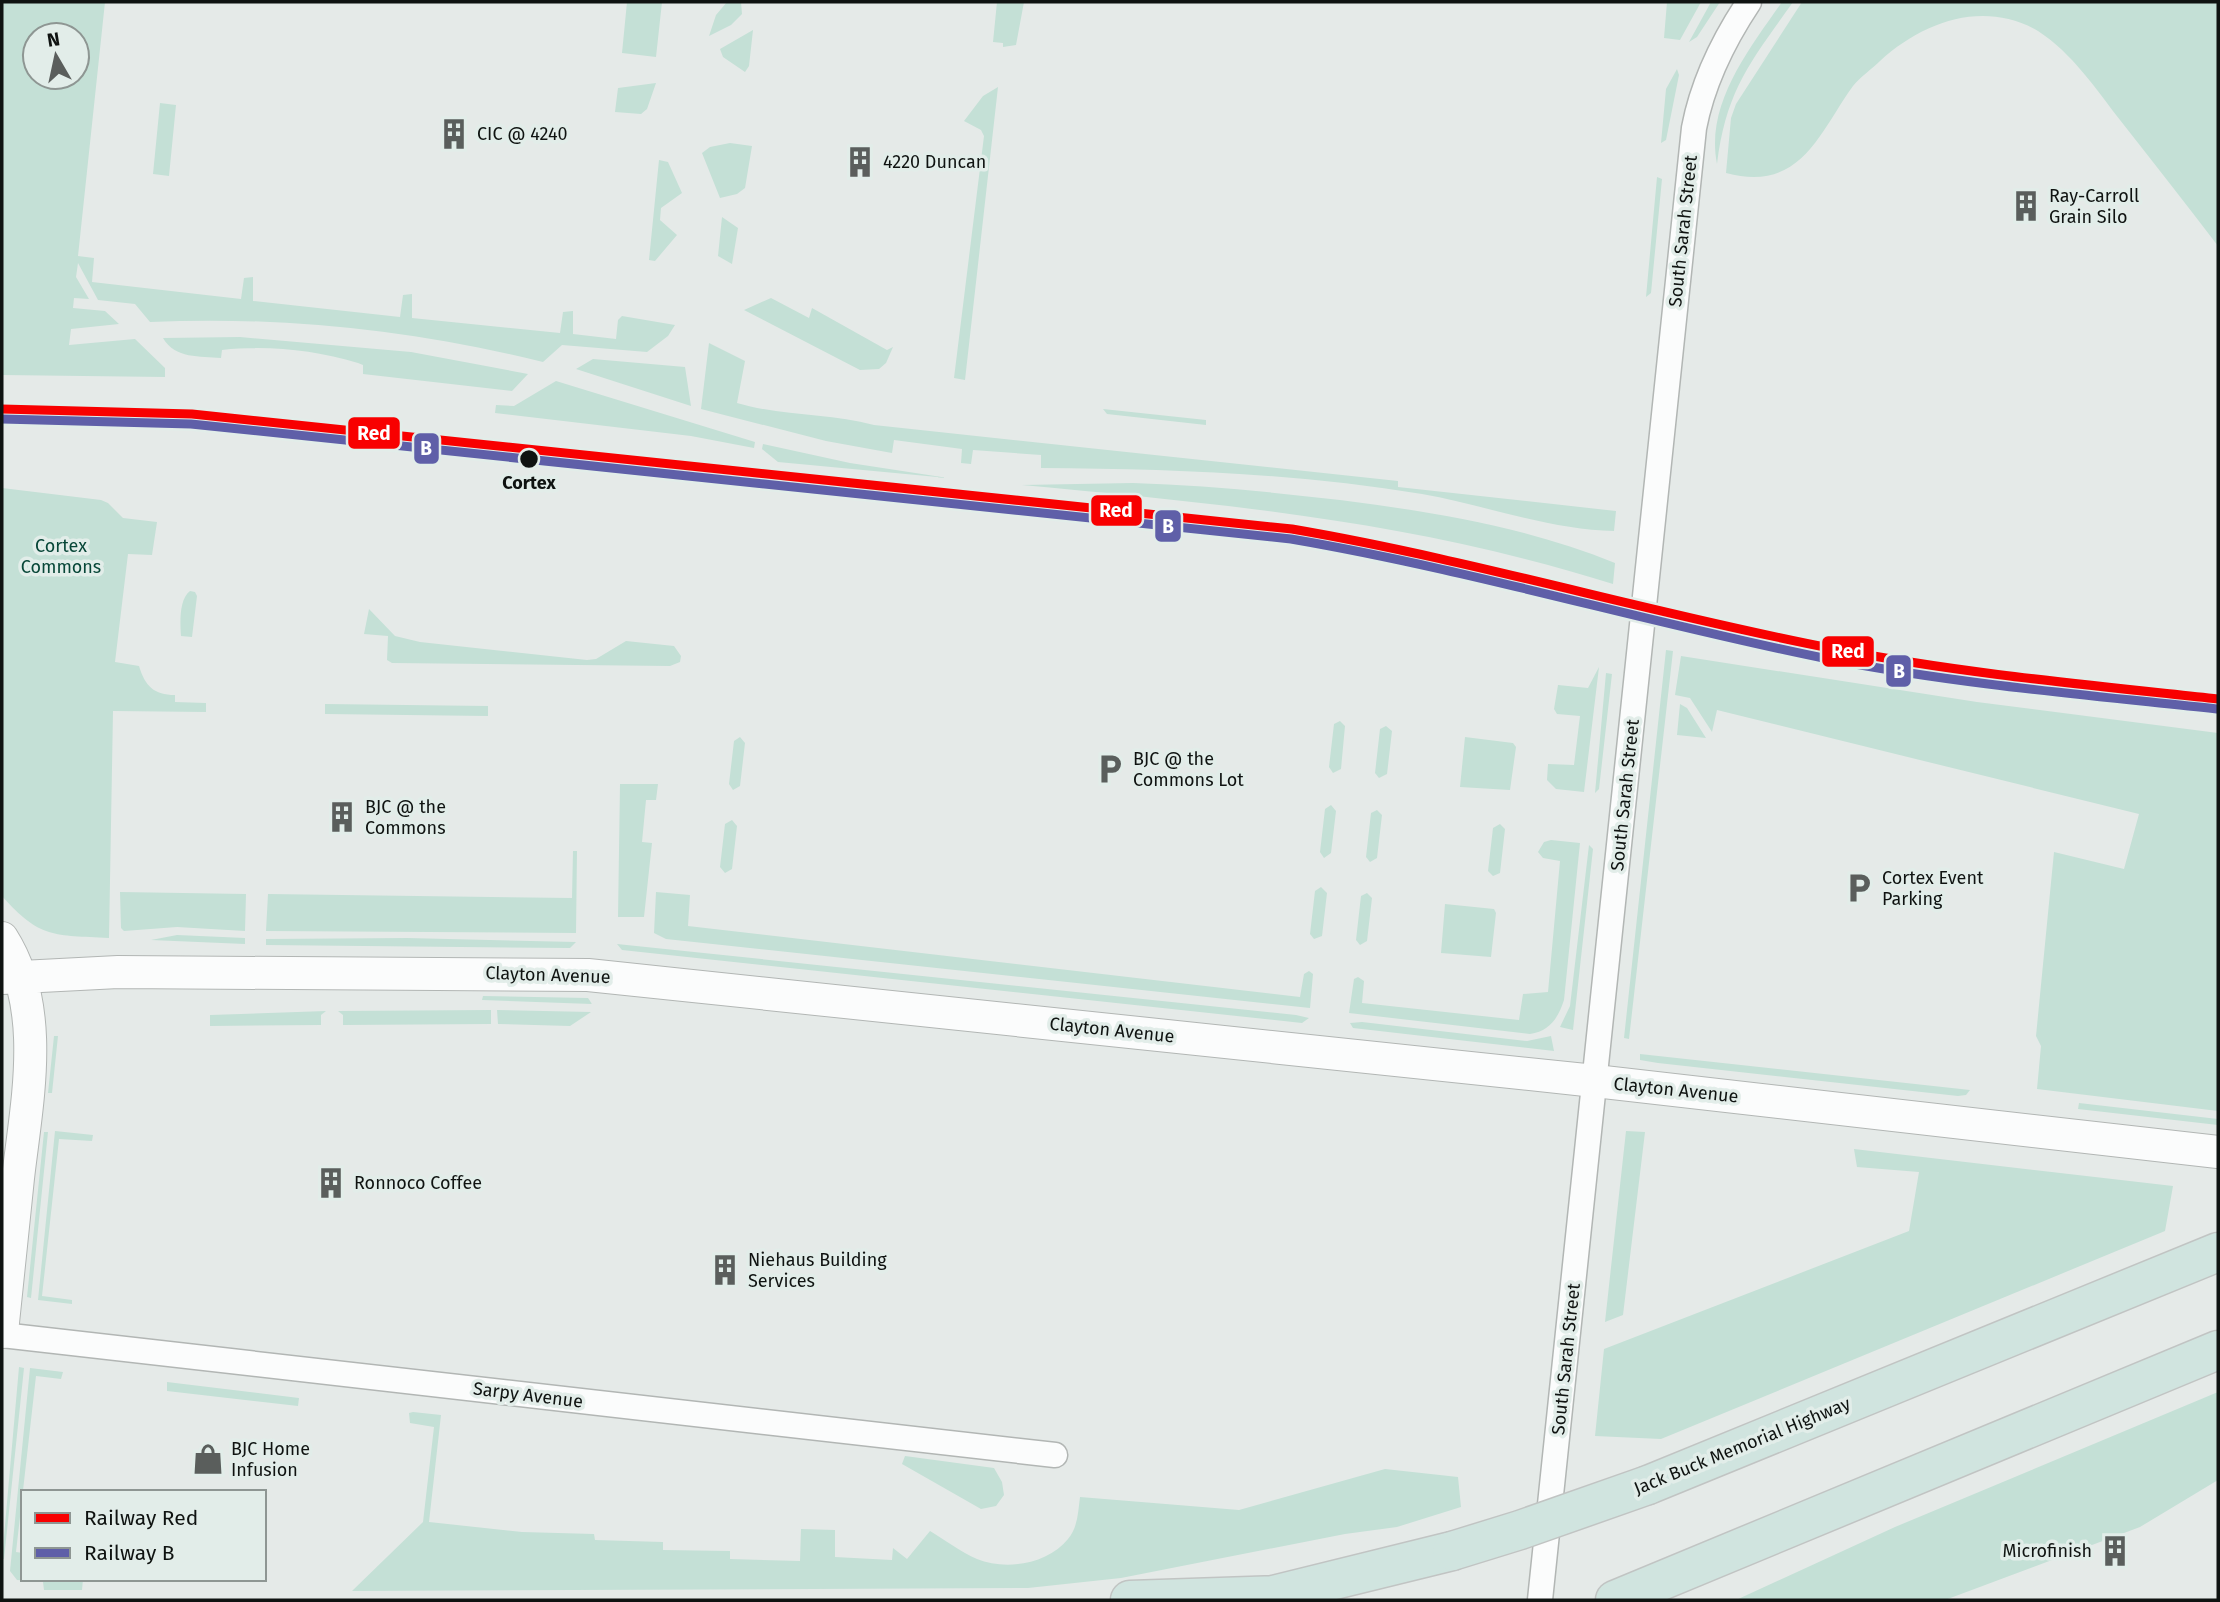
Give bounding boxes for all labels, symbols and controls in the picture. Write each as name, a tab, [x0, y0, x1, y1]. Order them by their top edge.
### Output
north arrow	[21, 21, 91, 91]
text: N	[45, 27, 61, 52]
building icon: CIC @ 4240	[437, 117, 471, 151]
place label: CIC @ 4240	[477, 123, 568, 145]
building icon: 4220 Duncan	[843, 145, 877, 179]
place label: 4220 Duncan	[883, 151, 986, 173]
street label: South Sarah Street	[1664, 154, 1702, 308]
place label: Ray-Carroll Grain Silo	[2049, 185, 2139, 228]
building icon: Ray-Carroll Grain Silo	[2009, 189, 2043, 223]
line badge: Red	[347, 416, 401, 450]
text: Red	[357, 422, 391, 445]
line badge: B	[413, 432, 440, 465]
text: B	[420, 437, 432, 460]
marker: Cortex	[518, 448, 540, 470]
place label: Cortex	[502, 472, 556, 494]
line badge: Red	[1090, 494, 1143, 527]
text: Red	[1099, 499, 1133, 522]
line badge: B	[1154, 509, 1182, 543]
text: B	[1162, 515, 1174, 538]
park label: Cortex Commons	[21, 535, 101, 578]
line badge: Red	[1821, 635, 1875, 668]
text: Red	[1831, 640, 1865, 663]
line badge: B	[1885, 654, 1912, 688]
text: B	[1893, 660, 1905, 683]
street label: South Sarah Street	[1606, 718, 1644, 872]
place label: BJC @ the Commons Lot	[1133, 748, 1244, 791]
parking icon: BJC @ the Commons Lot	[1093, 752, 1127, 786]
place label: BJC @ the Commons	[365, 796, 446, 839]
building icon: BJC @ the Commons	[325, 800, 359, 834]
place label: Cortex Event Parking	[1882, 867, 1984, 910]
parking icon: Cortex Event Parking	[1842, 871, 1876, 905]
street label: Clayton Avenue	[485, 962, 611, 988]
street label: Clayton Avenue	[1049, 1013, 1175, 1047]
street label: Clayton Avenue	[1613, 1073, 1739, 1107]
building icon: Ronnoco Coffee	[314, 1166, 348, 1200]
place label: Ronnoco Coffee	[354, 1172, 482, 1194]
place label: Niehaus Building Services	[748, 1249, 887, 1292]
building icon: Niehaus Building Services	[708, 1253, 742, 1287]
street label: South Sarah Street	[1547, 1282, 1585, 1436]
street label: Sarpy Avenue	[472, 1377, 584, 1413]
street label: Jack Buck Memorial Highway	[1631, 1392, 1854, 1500]
place label: BJC Home Infusion	[231, 1438, 310, 1481]
shop icon: BJC Home Infusion	[191, 1442, 225, 1476]
legend	[21, 1490, 266, 1581]
text: Railway Red	[84, 1505, 198, 1531]
building icon: Microfinish	[2098, 1534, 2132, 1568]
text: Railway B	[84, 1540, 175, 1566]
place label: Microfinish	[2002, 1540, 2092, 1562]

